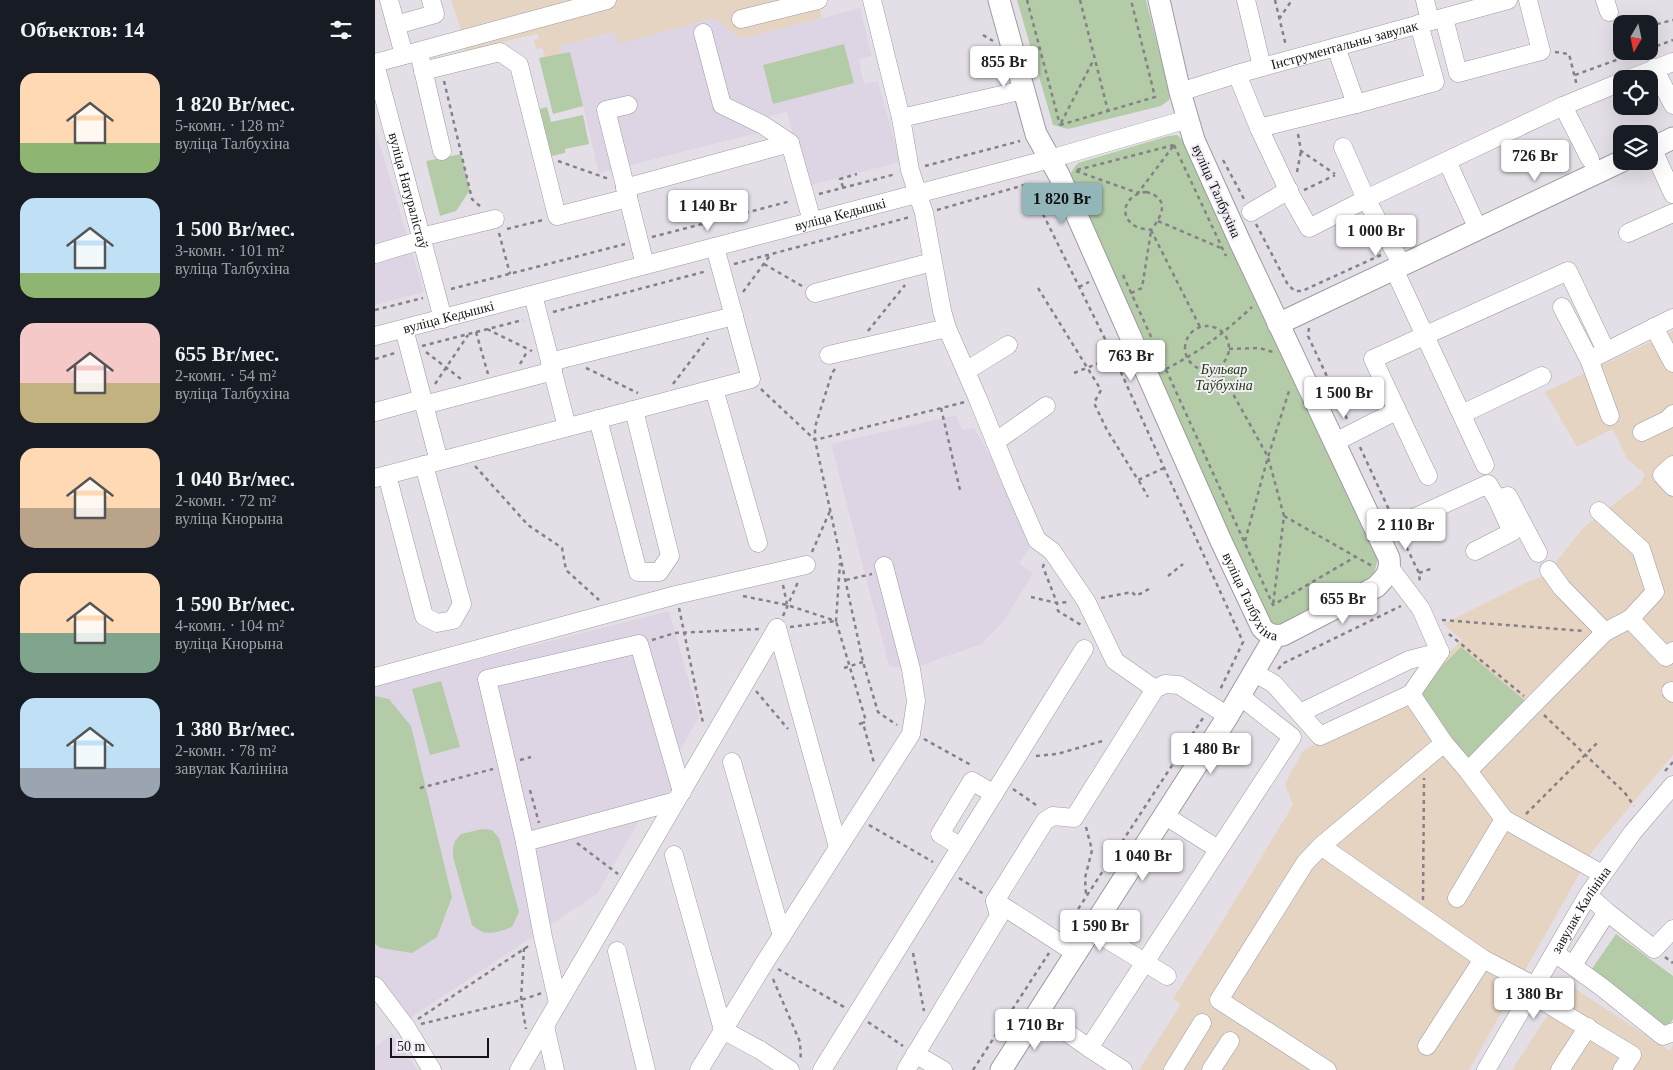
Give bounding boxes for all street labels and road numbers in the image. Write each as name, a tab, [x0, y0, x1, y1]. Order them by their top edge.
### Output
street label: Інструментальны завулак	[1269, 18, 1420, 72]
street label: вуліца Натуралістаў	[386, 131, 431, 250]
street label: вуліца Талбухіна	[1189, 142, 1244, 241]
street label: вуліца Кедышкі	[793, 195, 888, 234]
street label: вуліца Кедышкі	[402, 298, 496, 336]
street label: вуліца Талбухіна	[1220, 550, 1279, 644]
street label: завулак Калініна	[1549, 863, 1614, 956]

